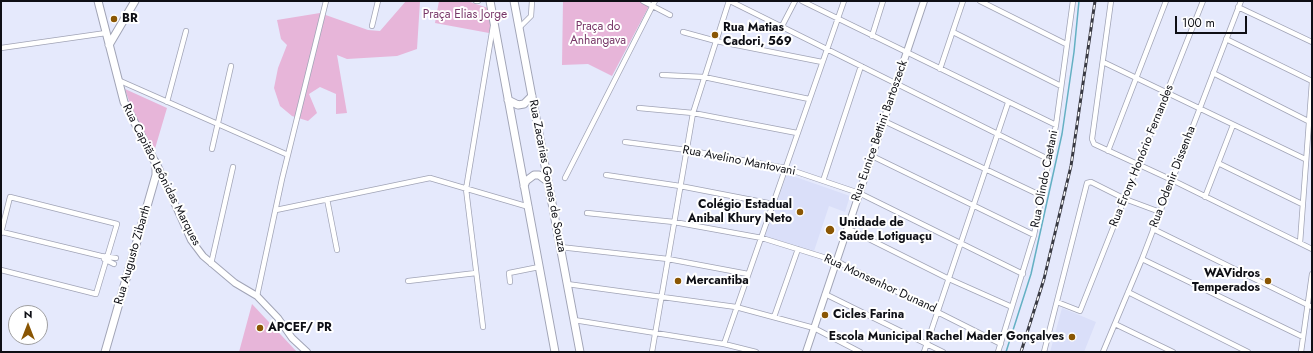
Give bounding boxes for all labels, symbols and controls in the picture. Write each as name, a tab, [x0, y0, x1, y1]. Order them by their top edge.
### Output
park label: Praça Elias Jorge	[423, 8, 507, 22]
scale bar	[1177, 8, 1249, 34]
place label: BR	[122, 12, 138, 26]
marker: BR	[109, 14, 119, 24]
text: 100 m	[1182, 14, 1215, 32]
park label: Praça do Anhangava	[570, 20, 626, 48]
place label: Rua Matias Cadori, 569	[723, 21, 792, 49]
marker: Rua Matias Cadori, 569	[710, 30, 720, 40]
street label: Rua Eunice Bettini Bartoszeck	[849, 59, 911, 203]
street label: Rua Erony Honório Fernandes	[1107, 83, 1177, 229]
street label: Rua Zacarias Gomes de Souza	[525, 99, 569, 253]
street label: Rua Capitão Leônidas Marques	[119, 102, 203, 248]
street label: Rua Odenir Dissenha	[1147, 124, 1199, 230]
street label: Rua Olindo Caetani	[1028, 129, 1062, 229]
street label: Rua Avelino Mantovani	[681, 143, 797, 179]
place label: Colégio Estadual Anibal Khury Neto	[688, 198, 792, 226]
street label: Rua Augusto Zibarth	[112, 204, 154, 306]
marker: Colégio Estadual Anibal Khury Neto	[795, 207, 805, 217]
place label: Unidade de Saúde Lotiguaçu	[839, 216, 932, 244]
marker: Unidade de Saúde Lotiguaçu	[824, 224, 836, 236]
street label: Rua Monsenhor Dunand	[821, 252, 939, 316]
place label: WAVidros Temperados	[1192, 267, 1260, 295]
place label: Mercantiba	[686, 274, 749, 288]
marker: Mercantiba	[673, 276, 683, 286]
marker: WAVidros Temperados	[1263, 276, 1273, 286]
north arrow	[8, 305, 48, 345]
text: N	[24, 306, 32, 322]
place label: Cicles Farina	[833, 308, 904, 322]
marker: Cicles Farina	[820, 310, 830, 320]
place label: APCEF/ PR	[268, 321, 332, 335]
marker: APCEF/ PR	[255, 323, 265, 333]
place label: Escola Municipal Rachel Mader Gonçalves	[829, 330, 1064, 344]
marker: Escola Municipal Rachel Mader Gonçalves	[1067, 332, 1077, 342]

